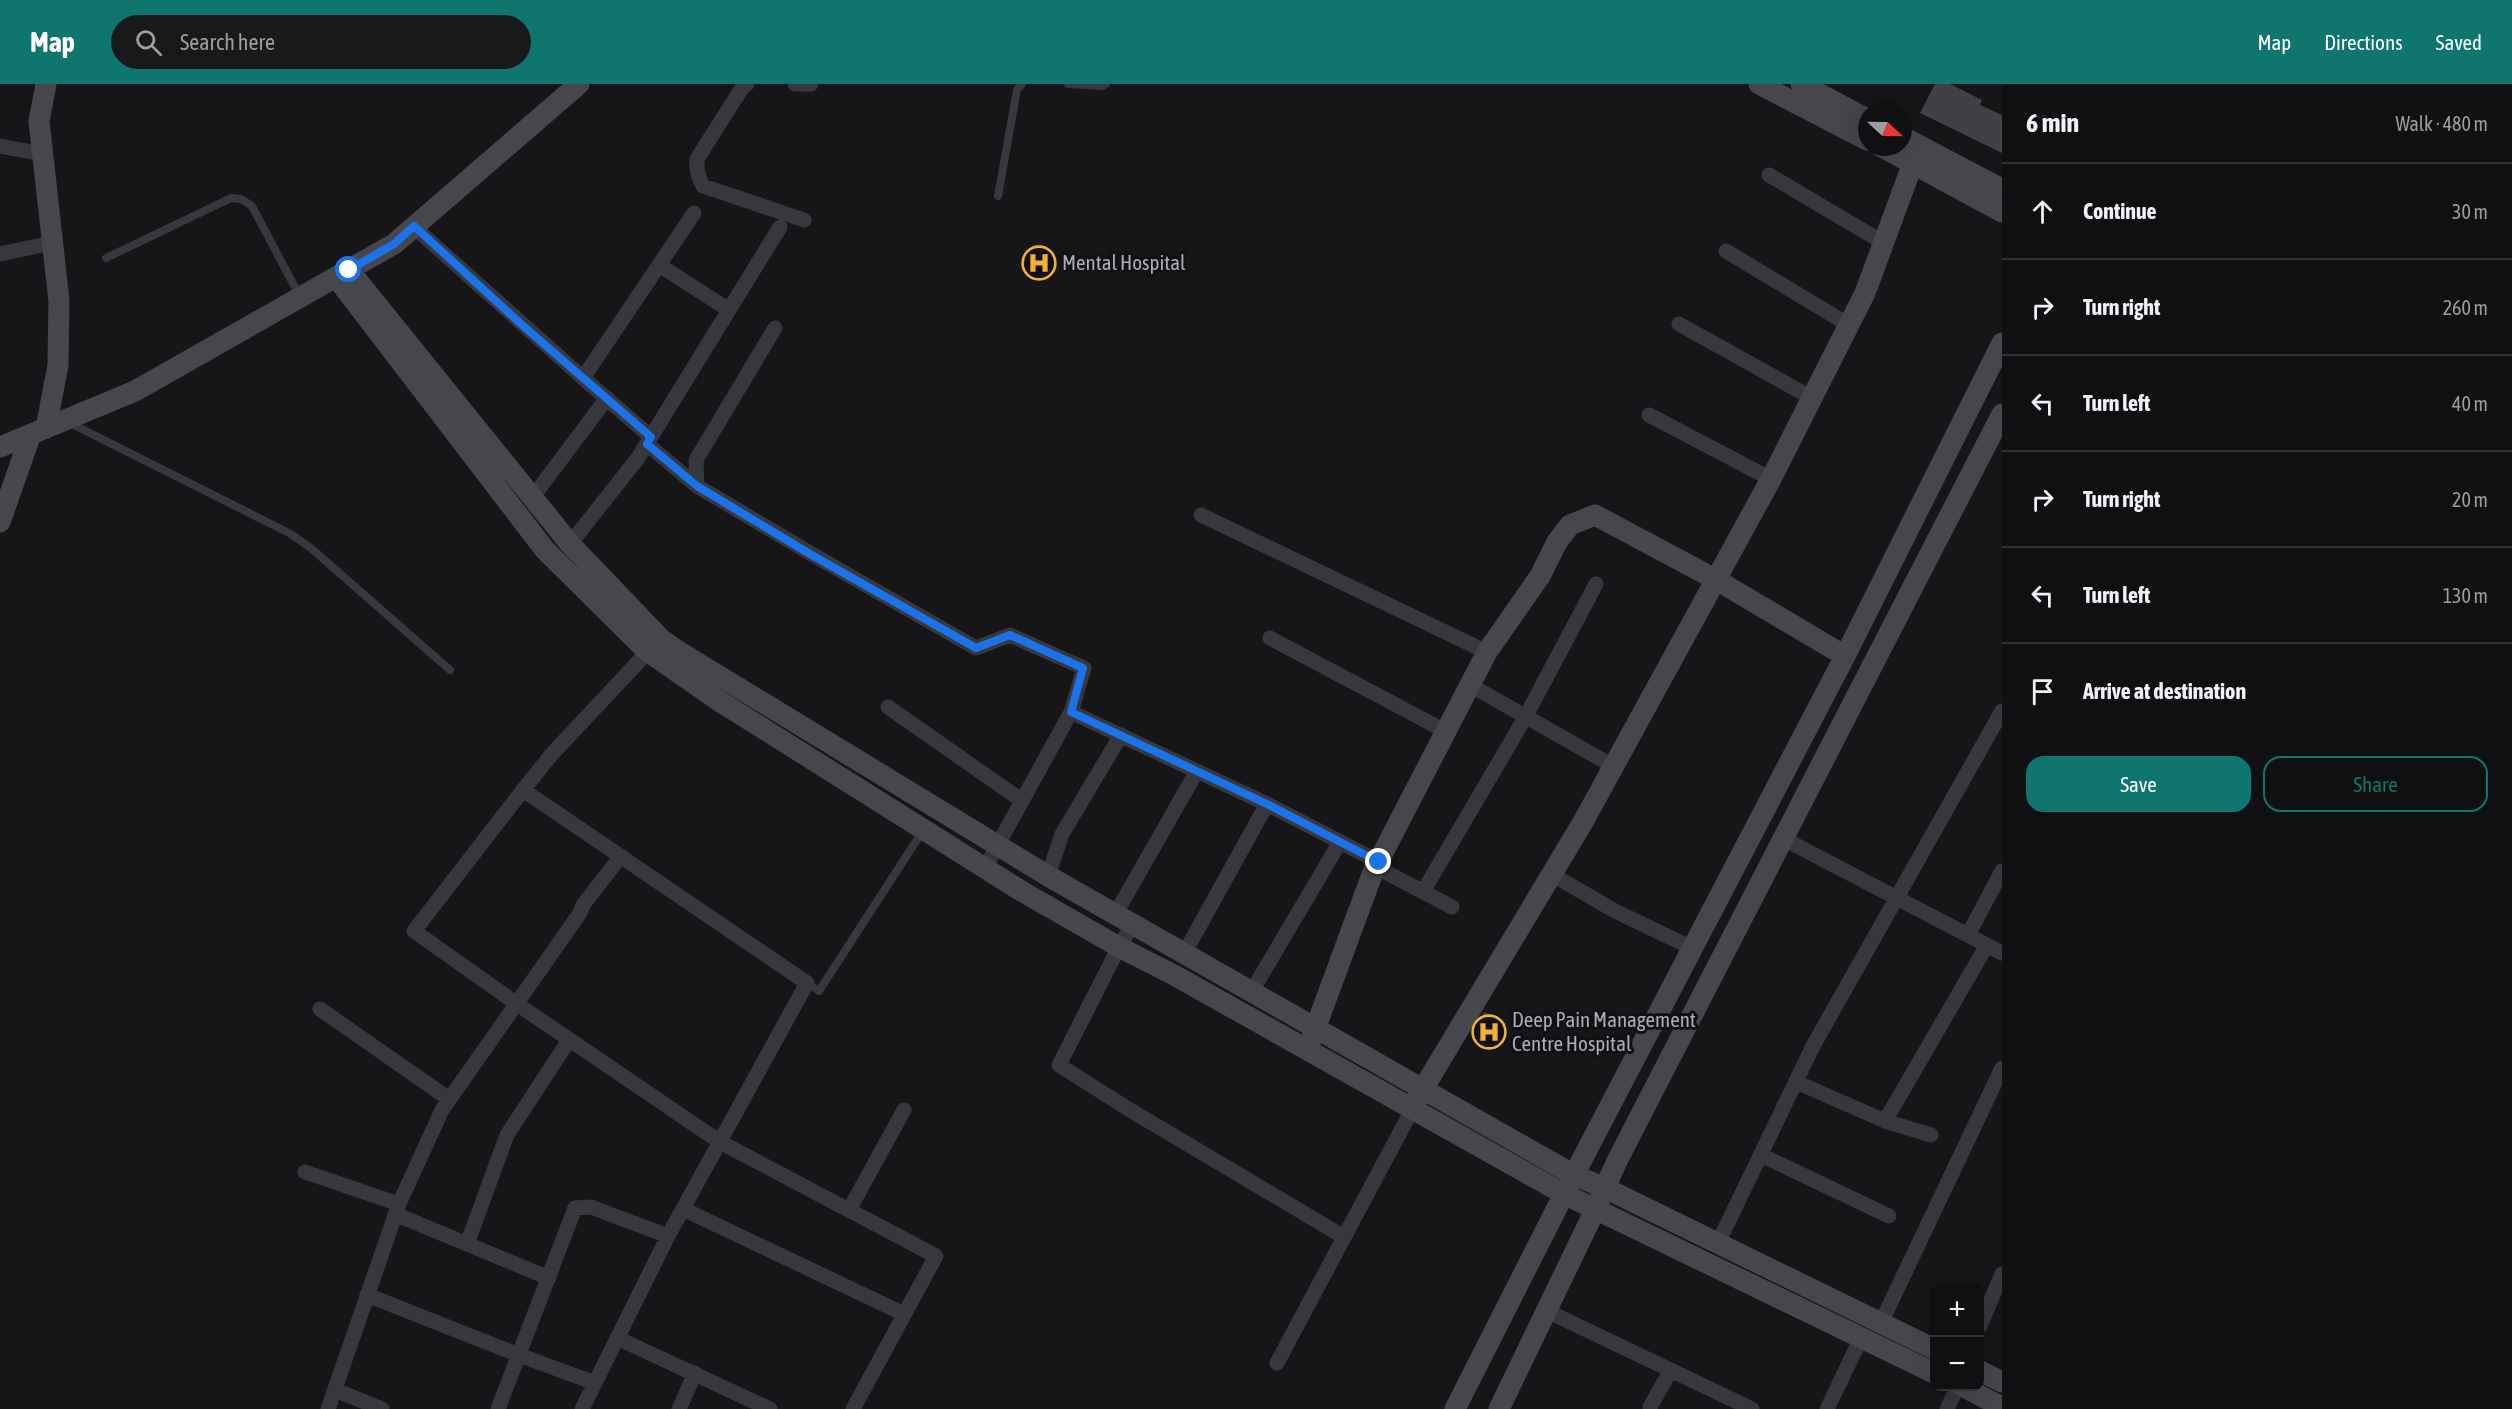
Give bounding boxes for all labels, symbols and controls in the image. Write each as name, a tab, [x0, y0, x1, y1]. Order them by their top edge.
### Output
search box	[111, 15, 531, 69]
text: Map	[30, 26, 75, 58]
icon: search	[132, 26, 165, 59]
text: Search here	[180, 29, 275, 55]
text: Map	[2257, 30, 2291, 54]
text: Directions	[2324, 30, 2403, 54]
text: Saved	[2436, 30, 2482, 54]
north arrow	[1858, 102, 1912, 156]
text: 6 min	[2026, 108, 2079, 138]
text: Walk · 480 m	[2396, 112, 2488, 135]
icon: ahead	[2026, 195, 2059, 228]
text: Continue	[2083, 198, 2157, 224]
text: 30 m	[2452, 200, 2488, 223]
hospital icon: Mental Hospital	[1021, 245, 1057, 281]
place label: Mental Hospital	[1062, 250, 1186, 274]
route start	[335, 256, 361, 282]
icon: right	[2026, 291, 2059, 324]
text: Turn right	[2083, 294, 2160, 320]
text: 260 m	[2443, 296, 2488, 319]
icon: left	[2026, 387, 2059, 420]
text: Turn left	[2083, 390, 2150, 416]
text: 40 m	[2452, 392, 2488, 415]
icon: right	[2026, 483, 2059, 516]
text: Turn right	[2083, 486, 2160, 512]
text: 20 m	[2452, 488, 2488, 511]
icon: left	[2026, 579, 2059, 612]
text: Turn left	[2083, 582, 2150, 608]
text: 130 m	[2443, 584, 2488, 607]
icon: arrive	[2026, 675, 2059, 708]
text: Arrive at destination	[2083, 678, 2246, 704]
button: Save	[2026, 756, 2251, 812]
button: Share	[2263, 756, 2488, 812]
route end	[1365, 848, 1391, 874]
place label: Deep Pain Management Centre Hospital	[1512, 1007, 1696, 1055]
hospital icon: Deep Pain Management Centre Hospital	[1471, 1014, 1507, 1050]
map controls	[1930, 1283, 1984, 1391]
button: +	[1930, 1283, 1984, 1337]
button: −	[1930, 1337, 1984, 1391]

